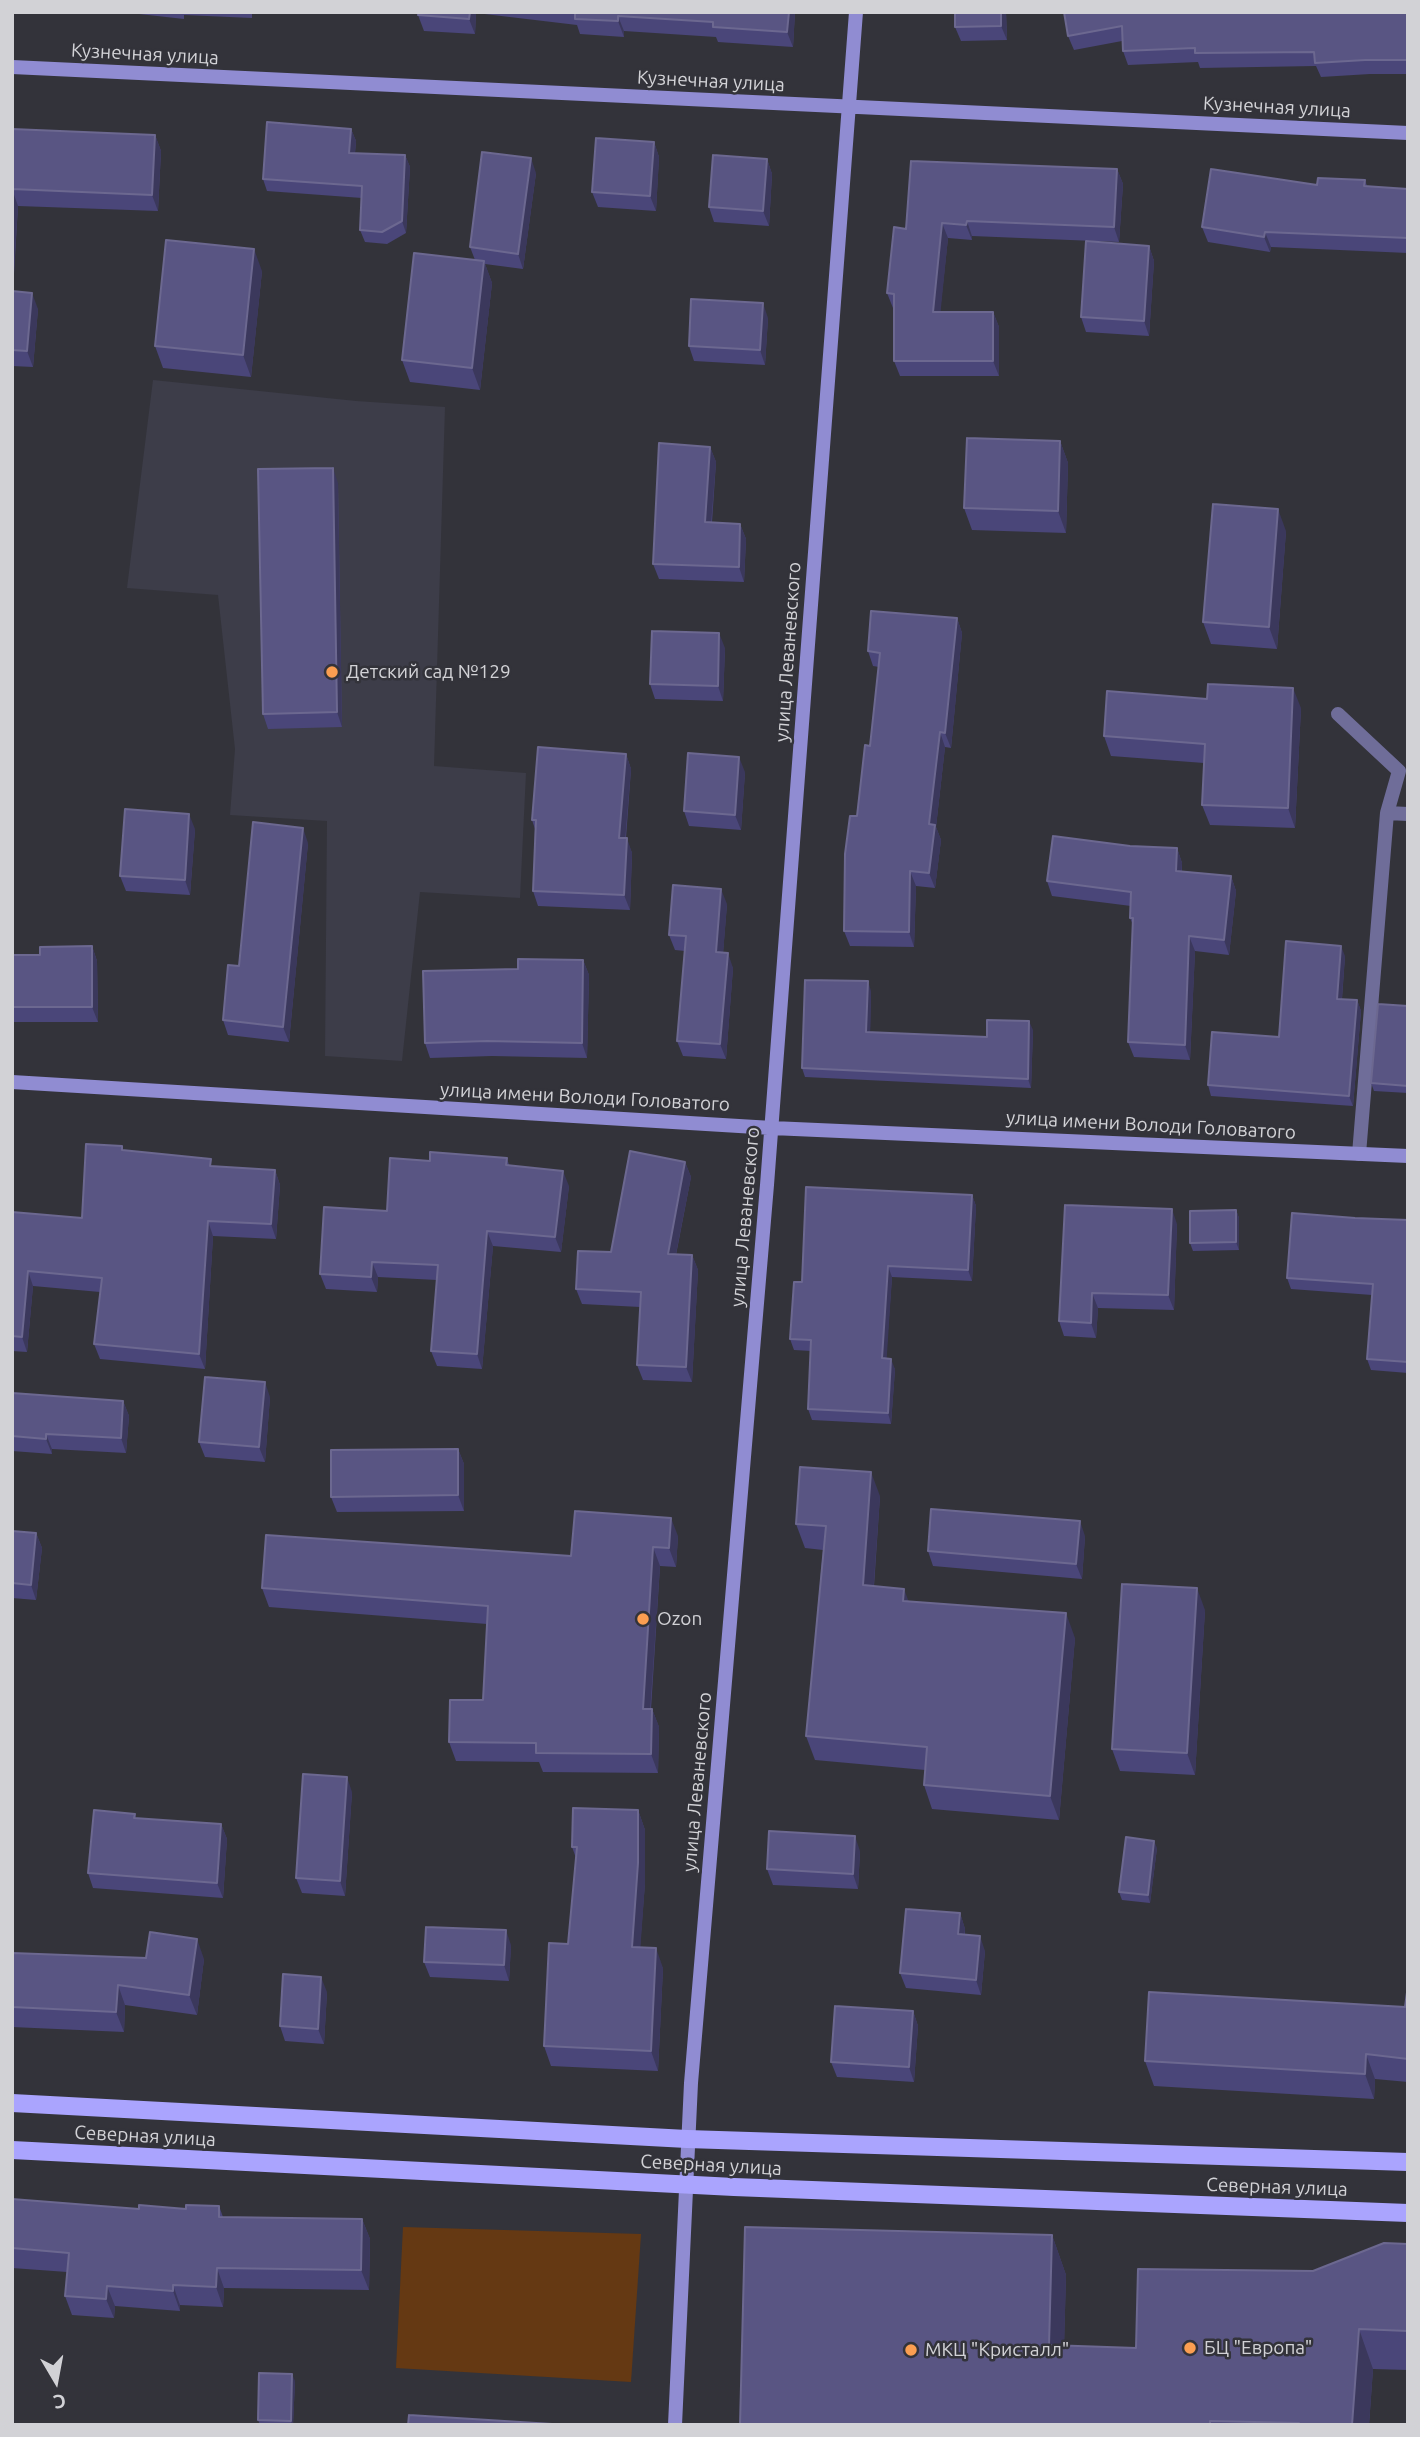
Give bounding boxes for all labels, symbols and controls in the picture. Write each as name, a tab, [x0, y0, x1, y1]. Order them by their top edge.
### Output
street label: Кузнечная улица	[70, 39, 220, 69]
street label: Кузнечная улица	[636, 66, 786, 96]
street label: Кузнечная улица	[1202, 92, 1352, 122]
street label: улица Леваневского	[770, 561, 806, 743]
place label: Детский сад №129	[346, 661, 511, 683]
marker: Детский сад №129	[324, 664, 340, 680]
street label: улица имени Володи Головатого	[439, 1078, 731, 1116]
street label: улица имени Володи Головатого	[1005, 1106, 1297, 1144]
street label: улица Леваневского	[726, 1126, 764, 1308]
place label: Ozon	[657, 1608, 702, 1630]
marker: Ozon	[635, 1611, 651, 1627]
street label: улица Леваневского	[678, 1691, 716, 1873]
street label: Северная улица	[74, 2121, 216, 2151]
street label: Северная улица	[640, 2150, 782, 2180]
street label: Северная улица	[1206, 2173, 1348, 2201]
place label: БЦ "Европа"	[1204, 2337, 1312, 2359]
place label: МКЦ "Кристалл"	[925, 2339, 1069, 2361]
marker: БЦ "Европа"	[1182, 2340, 1198, 2356]
marker: МКЦ "Кристалл"	[903, 2342, 919, 2358]
north arrow	[21, 2346, 91, 2416]
text: С	[52, 2390, 68, 2414]

